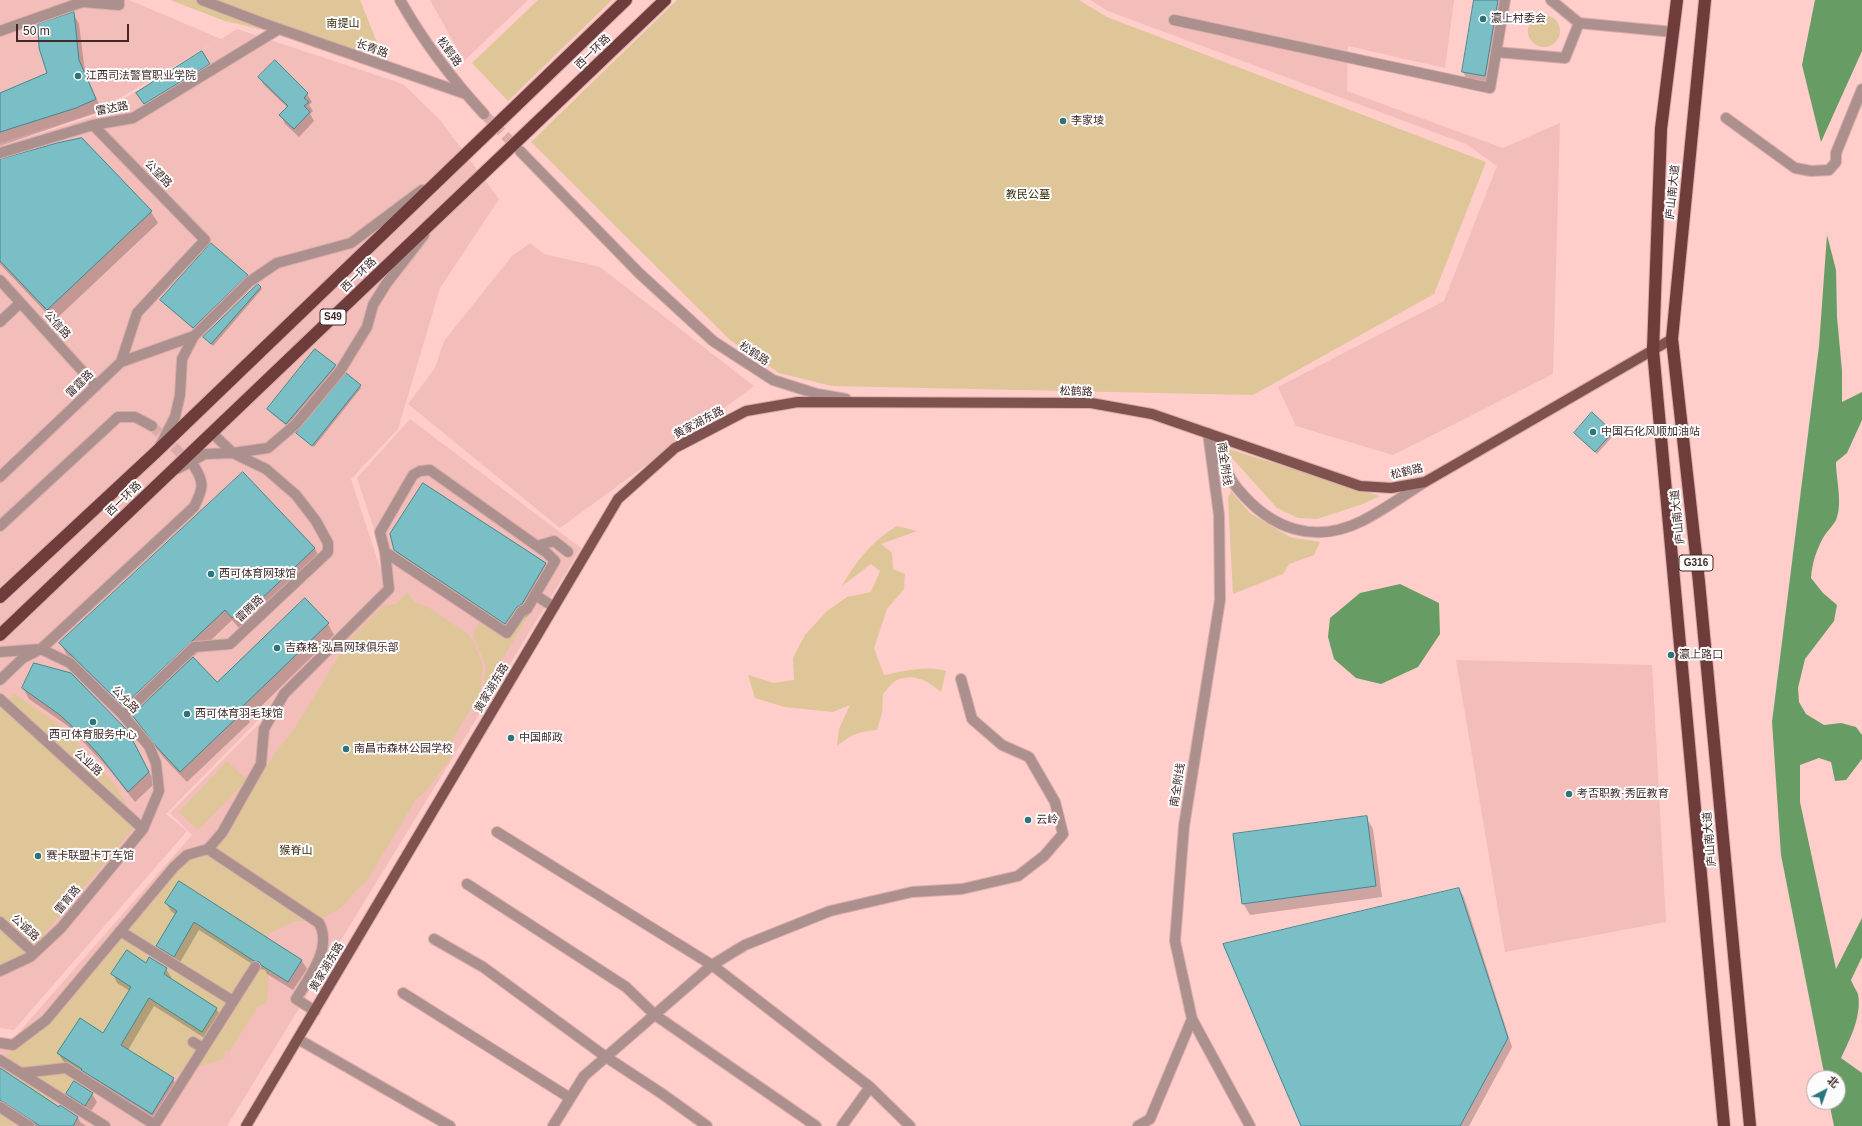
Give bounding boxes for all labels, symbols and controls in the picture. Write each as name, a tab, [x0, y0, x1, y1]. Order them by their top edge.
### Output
place label: 瀛上村委会	[1491, 12, 1546, 26]
marker: 瀛上村委会	[1478, 14, 1488, 24]
scale bar	[18, 16, 131, 42]
park label: 南提山	[327, 17, 359, 31]
text: 50 m	[23, 24, 50, 38]
street label: 西一环路	[573, 32, 613, 72]
street label: 松鹤路	[434, 35, 464, 69]
street label: 长青路	[354, 37, 390, 61]
place label: 江西司法警官职业学院	[86, 69, 196, 83]
marker: 江西司法警官职业学院	[73, 71, 83, 81]
street label: 雷达路	[95, 99, 129, 119]
place label: 李家堎	[1071, 114, 1104, 128]
marker: 李家堎	[1058, 116, 1068, 126]
street label: 公望路	[142, 158, 174, 190]
street label: 庐山南大道	[1664, 164, 1682, 220]
park label: 教民公墓	[1006, 188, 1050, 202]
street label: 西一环路	[339, 255, 379, 295]
street label: 公信路	[41, 308, 73, 342]
road number: S49	[320, 309, 346, 325]
street label: 松鹤路	[737, 339, 771, 369]
street label: 雷霆路	[64, 368, 96, 400]
street label: 松鹤路	[1059, 385, 1093, 399]
street label: 黄家湖东路	[672, 404, 726, 442]
place label: 中国石化风顺加油站	[1601, 425, 1700, 439]
marker: 中国石化风顺加油站	[1588, 427, 1598, 437]
street label: 南全附线	[1214, 441, 1234, 487]
street label: 松鹤路	[1389, 462, 1425, 482]
street label: 西一环路	[104, 479, 144, 519]
street label: 庐山南大道	[1669, 489, 1687, 545]
road number: G316	[1679, 555, 1713, 571]
place label: 西可体育网球馆	[219, 567, 296, 581]
marker: 西可体育网球馆	[206, 569, 216, 579]
street label: 雷腾路	[233, 593, 267, 625]
place label: 吉森格·泓昌网球俱乐部	[285, 641, 399, 655]
marker: 吉森格·泓昌网球俱乐部	[272, 643, 282, 653]
place label: 瀛上路口	[1679, 648, 1723, 662]
marker: 瀛上路口	[1666, 650, 1676, 660]
street label: 黄家湖东路	[472, 661, 512, 715]
street label: 公允路	[109, 684, 141, 716]
place label: 西可体育羽毛球馆	[195, 707, 283, 721]
marker: 西可体育羽毛球馆	[182, 709, 192, 719]
marker: 西可体育服务中心	[88, 717, 98, 727]
place label: 西可体育服务中心	[49, 728, 137, 742]
place label: 中国邮政	[519, 731, 563, 745]
marker: 中国邮政	[506, 733, 516, 743]
place label: 南昌市森林公园学校	[354, 742, 453, 756]
marker: 南昌市森林公园学校	[341, 744, 351, 754]
street label: 公业路	[71, 747, 105, 779]
street label: 南全附线	[1168, 762, 1188, 808]
place label: 考否职教·秀匠教育	[1577, 787, 1669, 801]
marker: 考否职教·秀匠教育	[1564, 789, 1574, 799]
street label: 庐山南大道	[1701, 811, 1719, 867]
place label: 云岭	[1036, 813, 1058, 827]
marker: 云岭	[1023, 815, 1033, 825]
park label: 猴脊山	[280, 844, 312, 858]
place label: 赛卡联盟卡丁车馆	[46, 849, 134, 863]
marker: 赛卡联盟卡丁车馆	[33, 851, 43, 861]
street label: 雷育路	[52, 883, 84, 917]
street label: 公诚路	[8, 912, 42, 944]
street label: 黄家湖东路	[307, 940, 347, 994]
north arrow	[1806, 1070, 1846, 1110]
text: 北	[1825, 1074, 1841, 1090]

